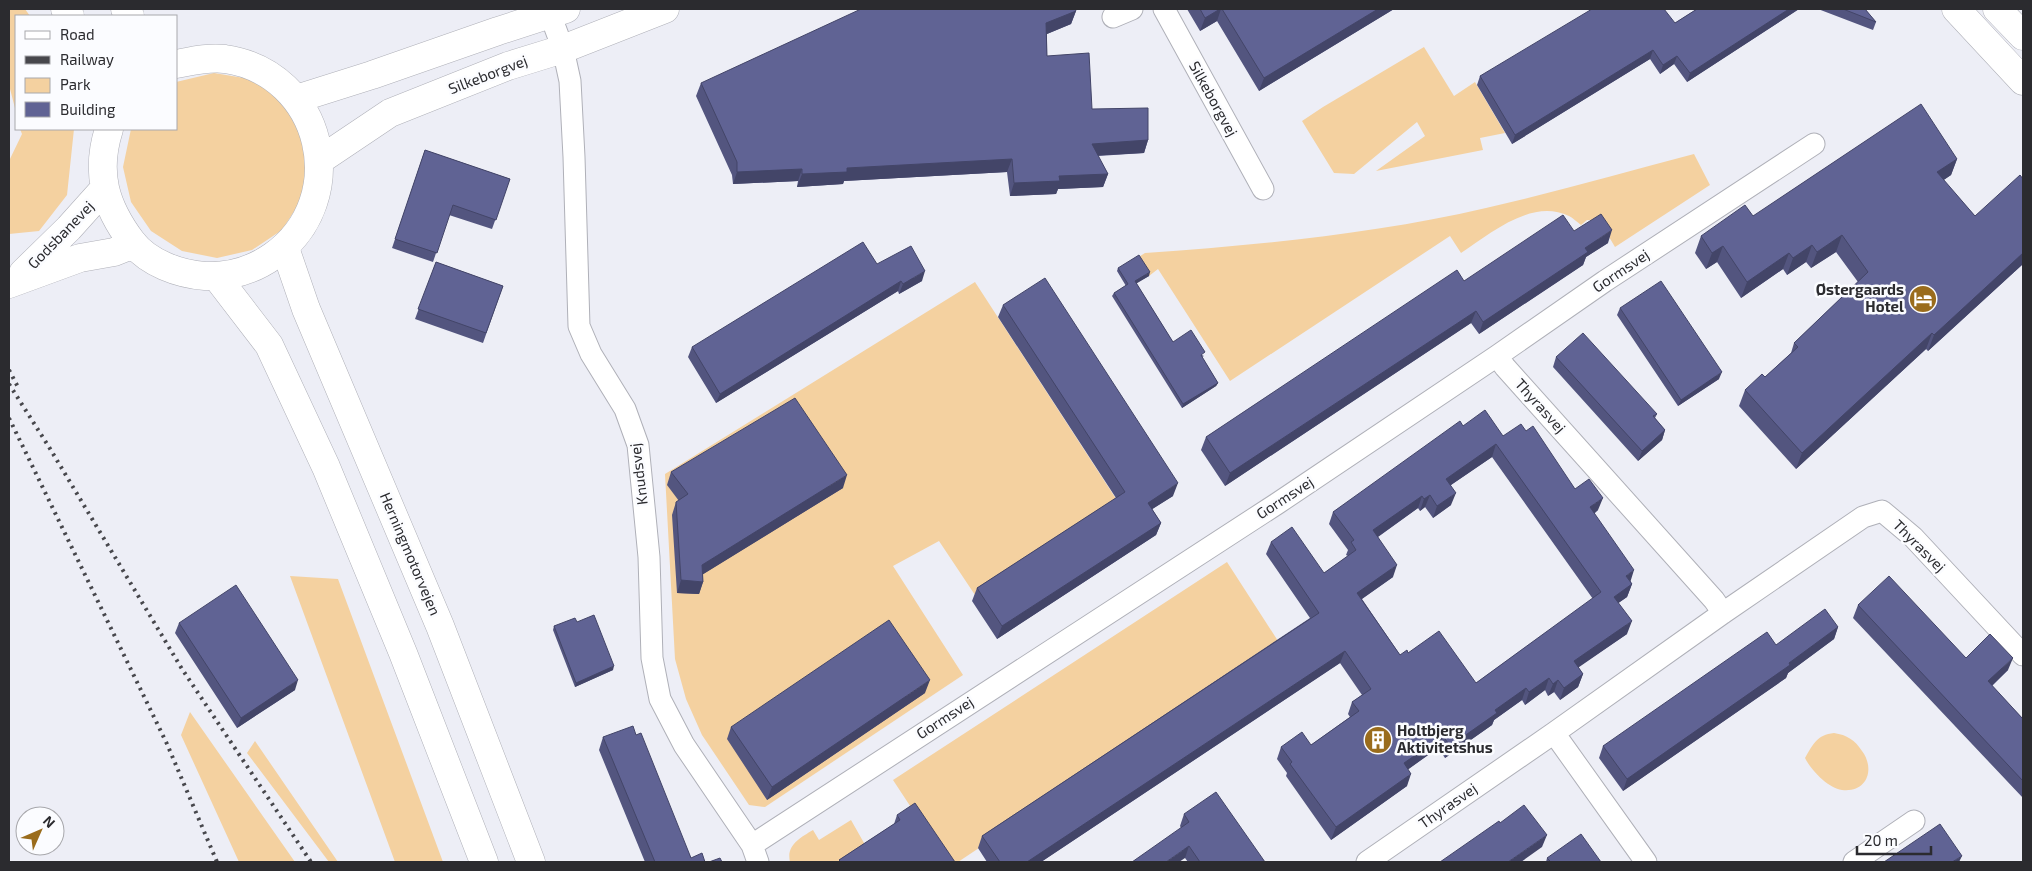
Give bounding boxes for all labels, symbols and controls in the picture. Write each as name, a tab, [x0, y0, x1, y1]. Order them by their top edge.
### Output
legend	[15, 15, 178, 130]
text: Road	[60, 25, 95, 43]
text: Railway	[60, 50, 114, 68]
street label: Silkeborgvej	[446, 51, 530, 98]
street label: Silkeborgvej	[1185, 58, 1242, 140]
text: Park	[60, 75, 91, 93]
text: Building	[60, 100, 116, 118]
street label: Godsbanevej	[23, 197, 98, 273]
street label: Gormsvej	[1589, 245, 1653, 296]
place label: Østergaards Hotel	[1816, 280, 1904, 315]
hotel icon: Østergaards Hotel	[1908, 284, 1938, 314]
street label: Thyrasvej	[1511, 374, 1570, 437]
street label: Knudsvej	[625, 442, 652, 506]
street label: Gormsvej	[1253, 472, 1317, 523]
street label: Herningmotorvejen	[376, 489, 445, 618]
street label: Thyrasvej	[1889, 515, 1950, 576]
street label: Gormsvej	[913, 692, 977, 743]
place label: Holtbjerg Aktivitetshus	[1397, 721, 1493, 756]
building icon: Holtbjerg Aktivitetshus	[1363, 725, 1393, 755]
street label: Thyrasvej	[1415, 779, 1481, 833]
north arrow	[15, 806, 65, 856]
text: N	[40, 812, 59, 831]
scale bar	[1857, 824, 1931, 856]
text: 20 m	[1864, 831, 1898, 849]

